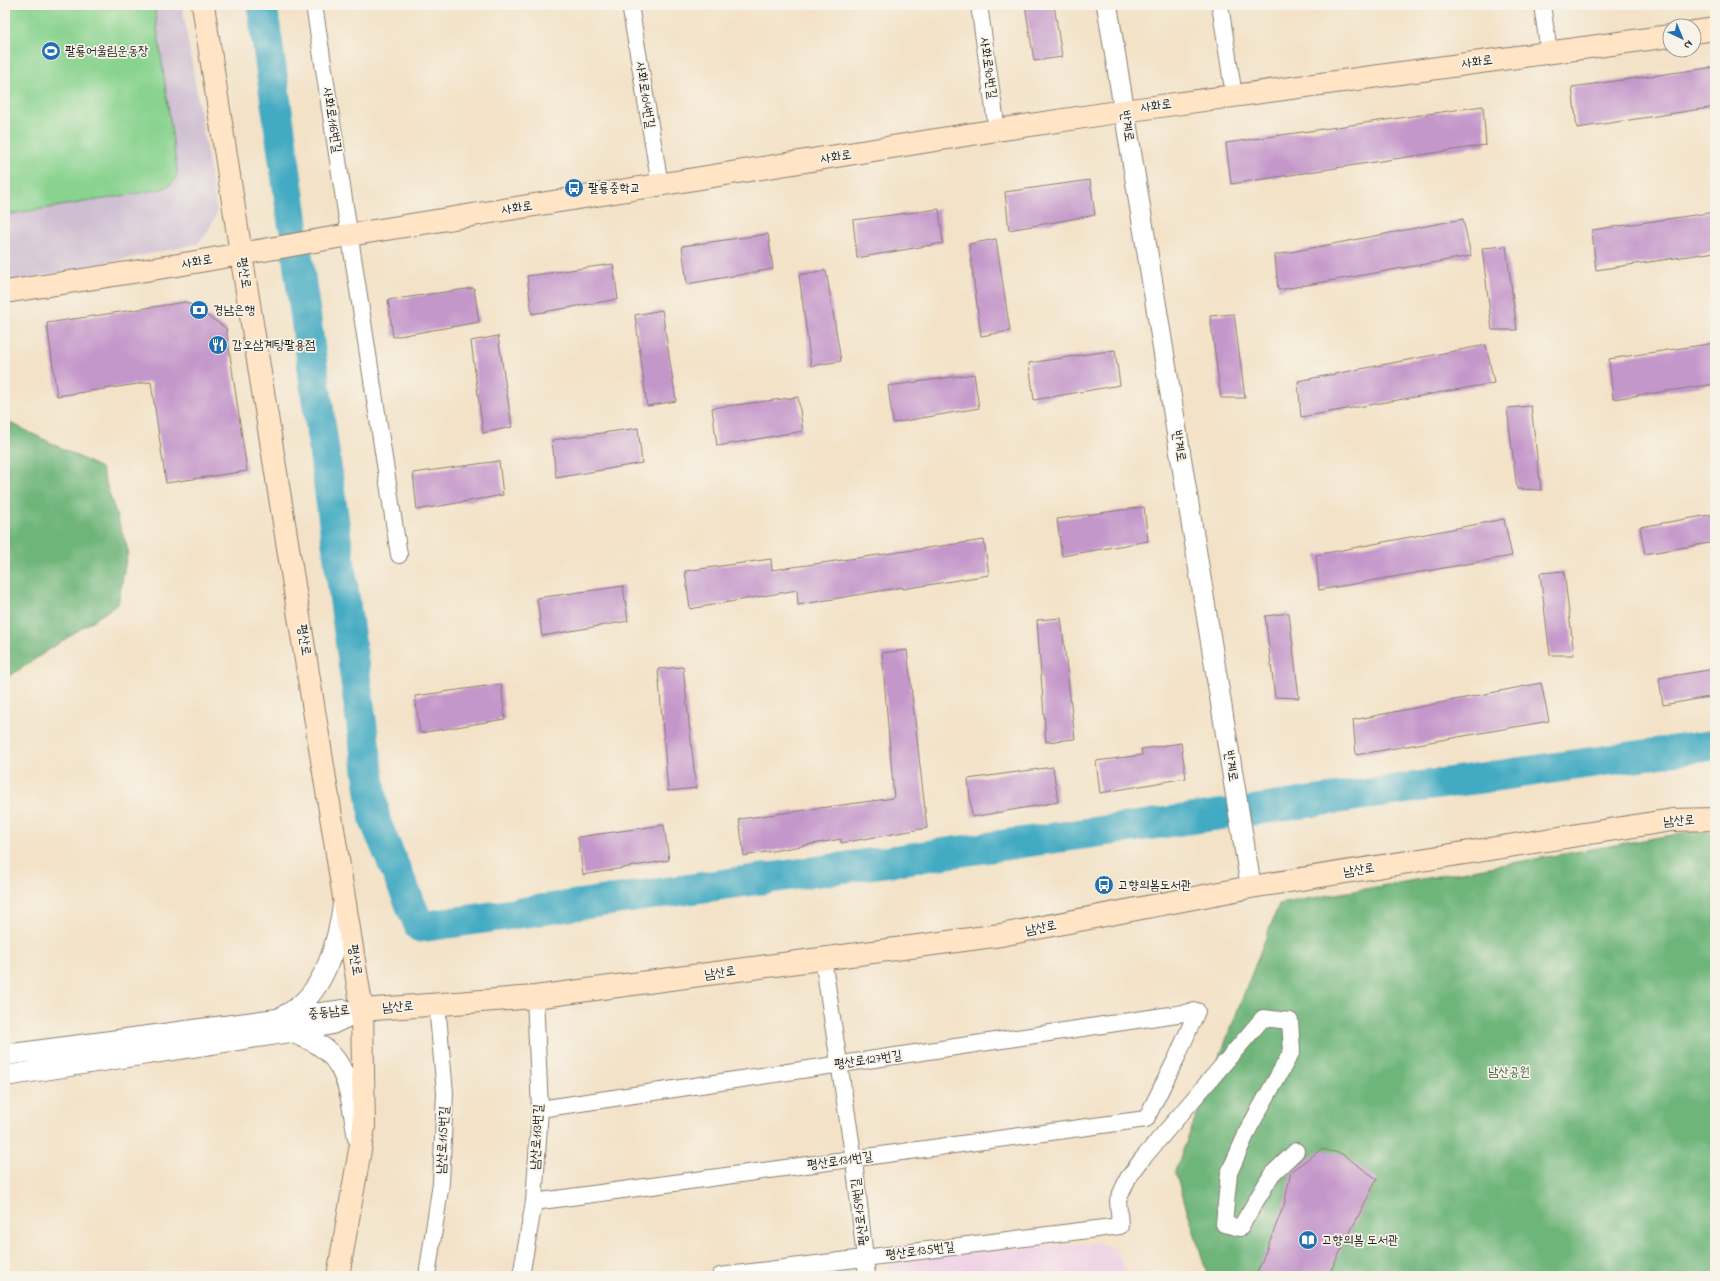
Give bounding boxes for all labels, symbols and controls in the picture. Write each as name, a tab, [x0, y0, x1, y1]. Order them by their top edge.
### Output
north arrow	[1662, 18, 1702, 58]
street label: 사화로90번길	[974, 35, 1002, 100]
text: N	[1680, 36, 1696, 53]
sports icon: 팔룡어울림운동장	[40, 40, 62, 62]
place label: 팔룡어울림운동장	[65, 42, 149, 61]
street label: 사화로	[1459, 50, 1494, 74]
street label: 사화로104번길	[630, 59, 660, 130]
street label: 사화로116번길	[317, 85, 347, 154]
street label: 사화로	[1138, 94, 1173, 118]
street label: 반계로	[1115, 109, 1139, 143]
street label: 사화로	[818, 145, 853, 169]
bus stop icon: 팔룡중학교	[563, 177, 585, 199]
place label: 팔룡중학교	[588, 179, 640, 198]
street label: 사화로	[499, 196, 534, 220]
street label: 사화로	[179, 250, 214, 274]
street label: 평산로	[232, 256, 256, 290]
bank icon: 경남은행	[188, 299, 210, 321]
place label: 경남은행	[213, 301, 255, 320]
restaurant icon: 갑오삼계탕팔용점	[207, 334, 229, 356]
place label: 갑오삼계탕팔용점	[232, 336, 316, 355]
street label: 반계로	[1167, 429, 1191, 463]
street label: 평산로	[292, 623, 316, 657]
street label: 반계로	[1219, 749, 1243, 783]
street label: 남산로	[1663, 810, 1695, 832]
street label: 남산로	[1342, 858, 1376, 882]
bus stop icon: 고향의봄도서관	[1093, 874, 1115, 896]
place label: 고향의봄도서관	[1118, 876, 1191, 895]
street label: 남산로	[1024, 916, 1058, 940]
street label: 평산로	[343, 943, 367, 977]
street label: 남산로	[703, 961, 737, 985]
street label: 남산로	[382, 996, 414, 1018]
street label: 중동남로	[307, 1000, 351, 1024]
street label: 평산로127번길	[833, 1046, 903, 1074]
park label: 남산공원	[1488, 1063, 1530, 1082]
street label: 남산로113번길	[526, 1104, 548, 1170]
street label: 남산로115번길	[432, 1106, 454, 1174]
street label: 평산로131번길	[806, 1147, 874, 1175]
street label: 평산로159번길	[846, 1177, 874, 1247]
library icon: 고향의봄 도서관	[1297, 1229, 1319, 1251]
place label: 고향의봄 도서관	[1322, 1231, 1398, 1250]
street label: 평산로135번길	[884, 1237, 956, 1265]

